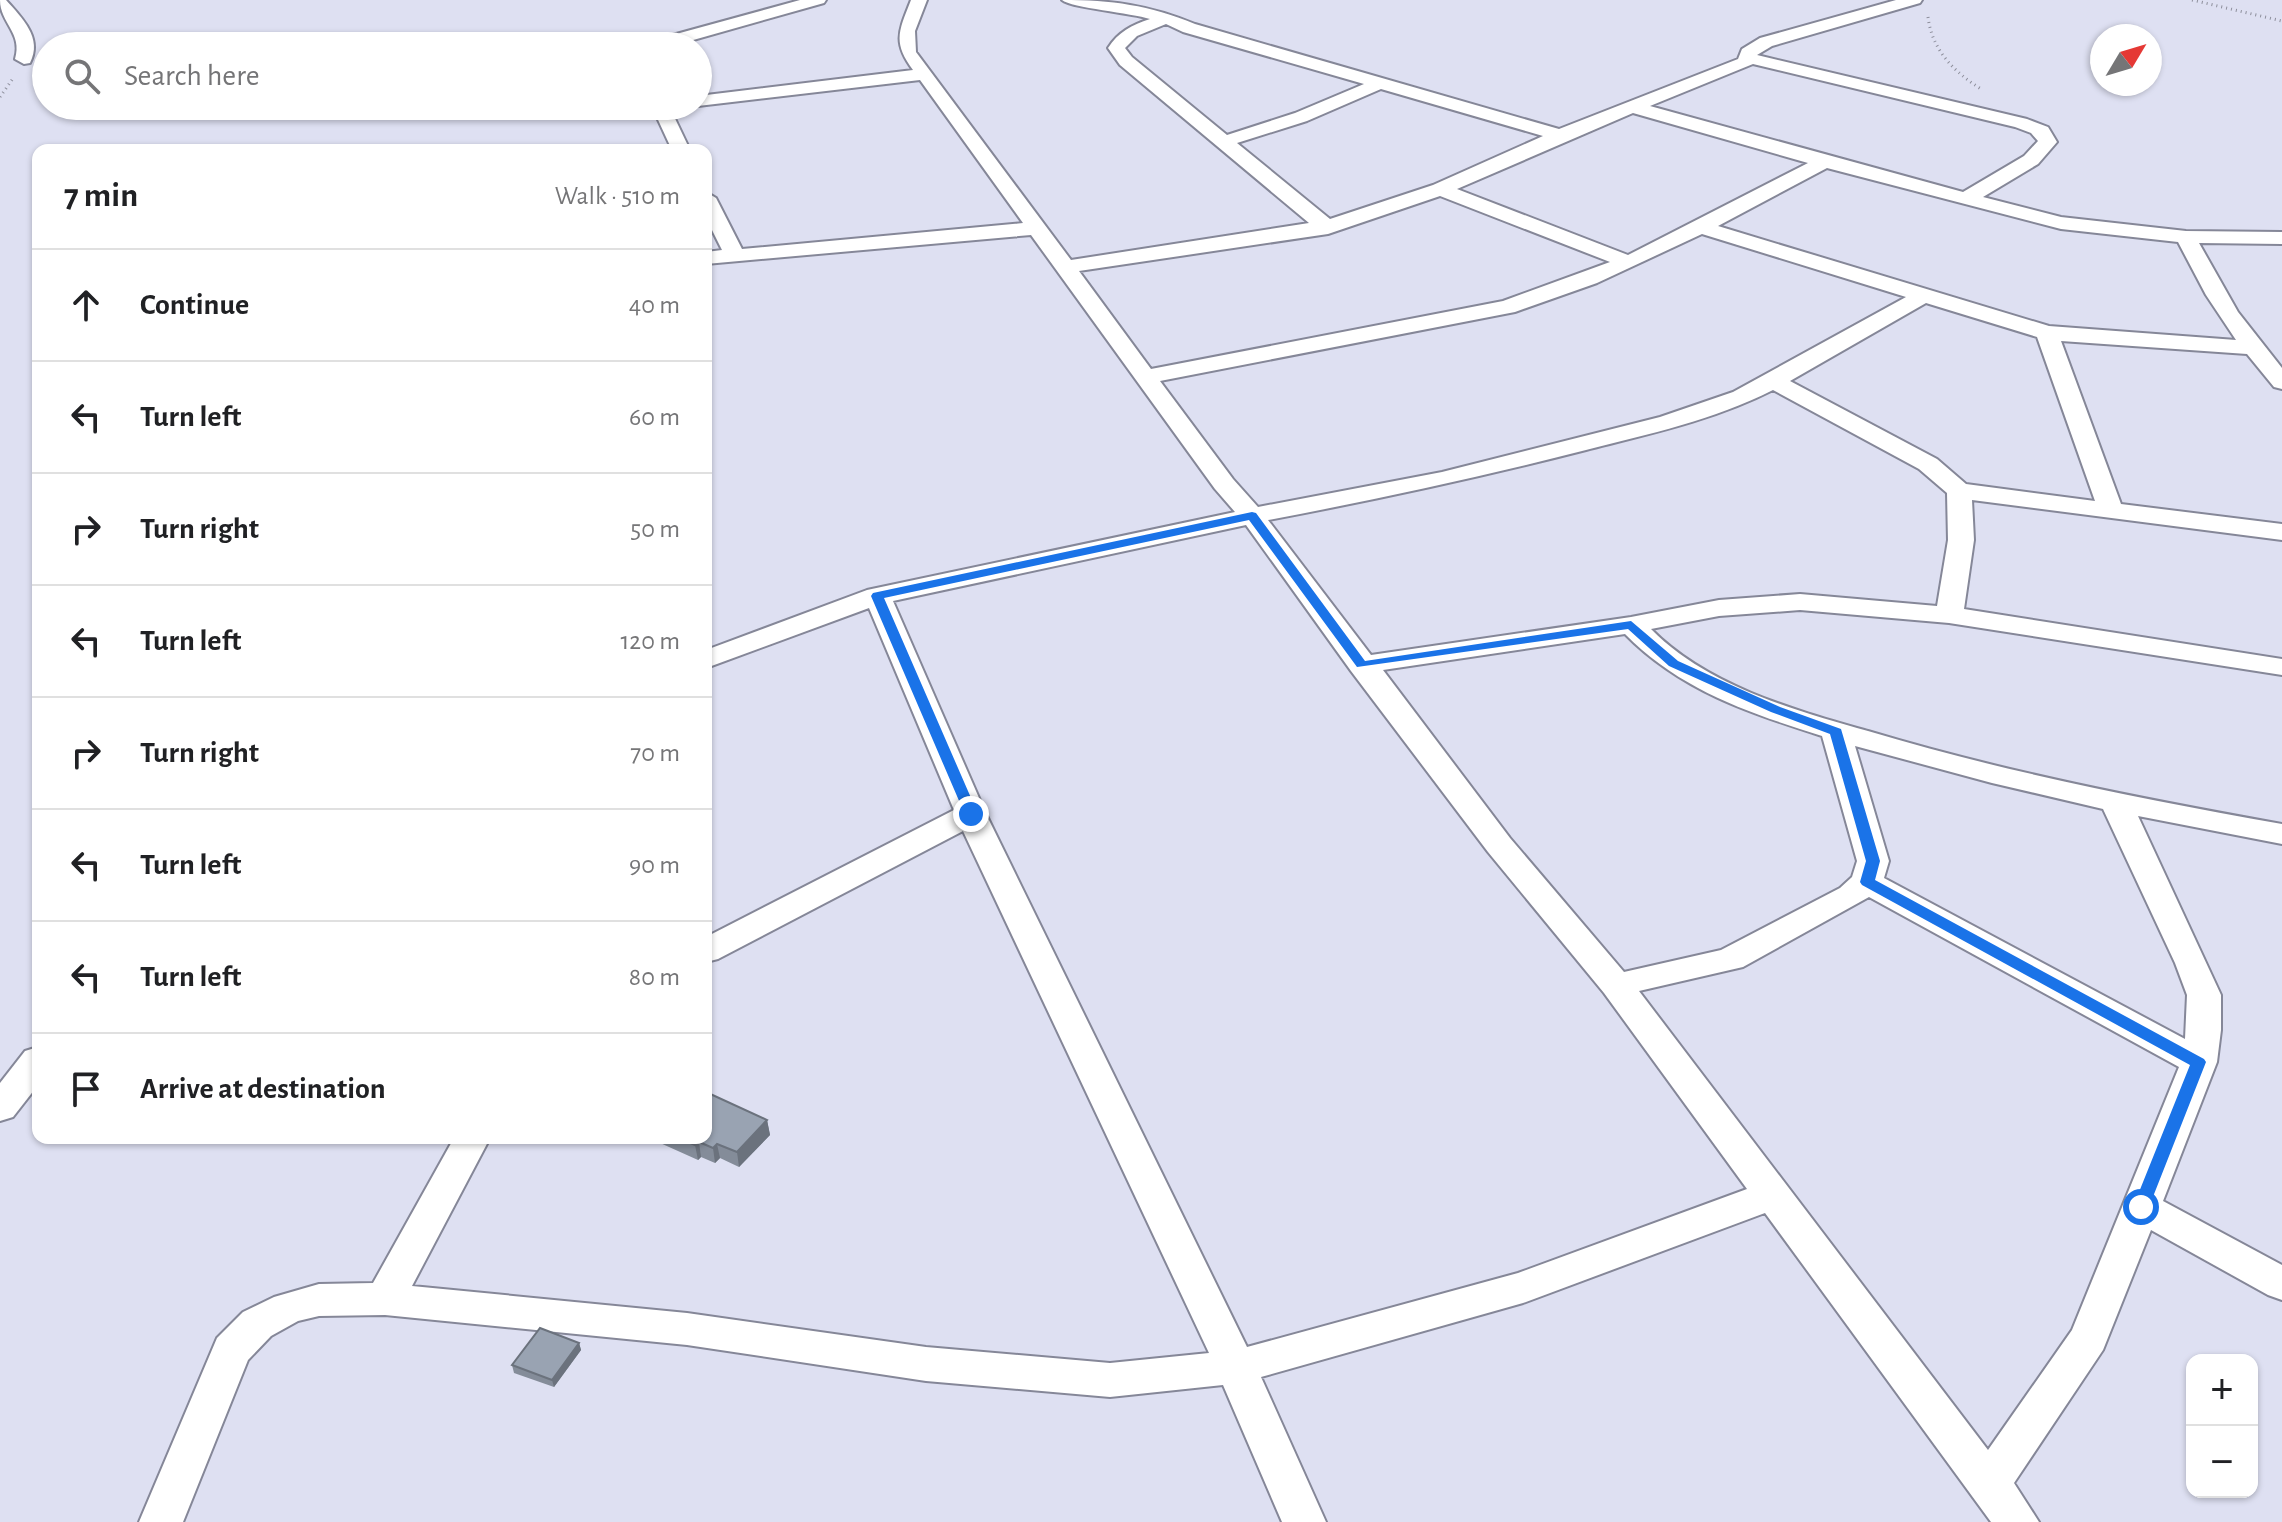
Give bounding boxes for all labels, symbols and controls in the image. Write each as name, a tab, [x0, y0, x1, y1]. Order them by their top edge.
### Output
north arrow	[2090, 24, 2162, 96]
search box	[32, 32, 712, 120]
icon: search	[60, 54, 104, 98]
text: Search here	[124, 61, 260, 91]
text: 7 min	[64, 179, 138, 213]
text: Walk · 510 m	[555, 183, 680, 209]
icon: ahead	[64, 283, 108, 327]
text: Continue	[140, 290, 249, 320]
text: 40 m	[629, 292, 680, 318]
icon: left	[64, 395, 108, 439]
text: Turn left	[140, 402, 241, 432]
text: 60 m	[629, 404, 680, 430]
icon: right	[64, 507, 108, 551]
text: Turn right	[140, 514, 259, 544]
text: 50 m	[630, 516, 680, 542]
icon: left	[64, 619, 108, 663]
text: Turn left	[140, 626, 241, 656]
text: 120 m	[620, 628, 680, 654]
icon: right	[64, 731, 108, 775]
text: Turn right	[140, 738, 259, 768]
text: 70 m	[630, 740, 680, 766]
route end	[953, 796, 989, 832]
icon: left	[64, 843, 108, 887]
text: Turn left	[140, 850, 241, 880]
text: 90 m	[629, 852, 680, 878]
icon: left	[64, 955, 108, 999]
text: Turn left	[140, 962, 241, 992]
text: 80 m	[629, 964, 680, 990]
icon: arrive	[64, 1067, 108, 1111]
text: Arrive at destination	[140, 1074, 386, 1104]
route start	[2123, 1189, 2159, 1225]
map controls	[2186, 1354, 2258, 1498]
button: +	[2186, 1354, 2258, 1426]
button: −	[2186, 1426, 2258, 1498]

